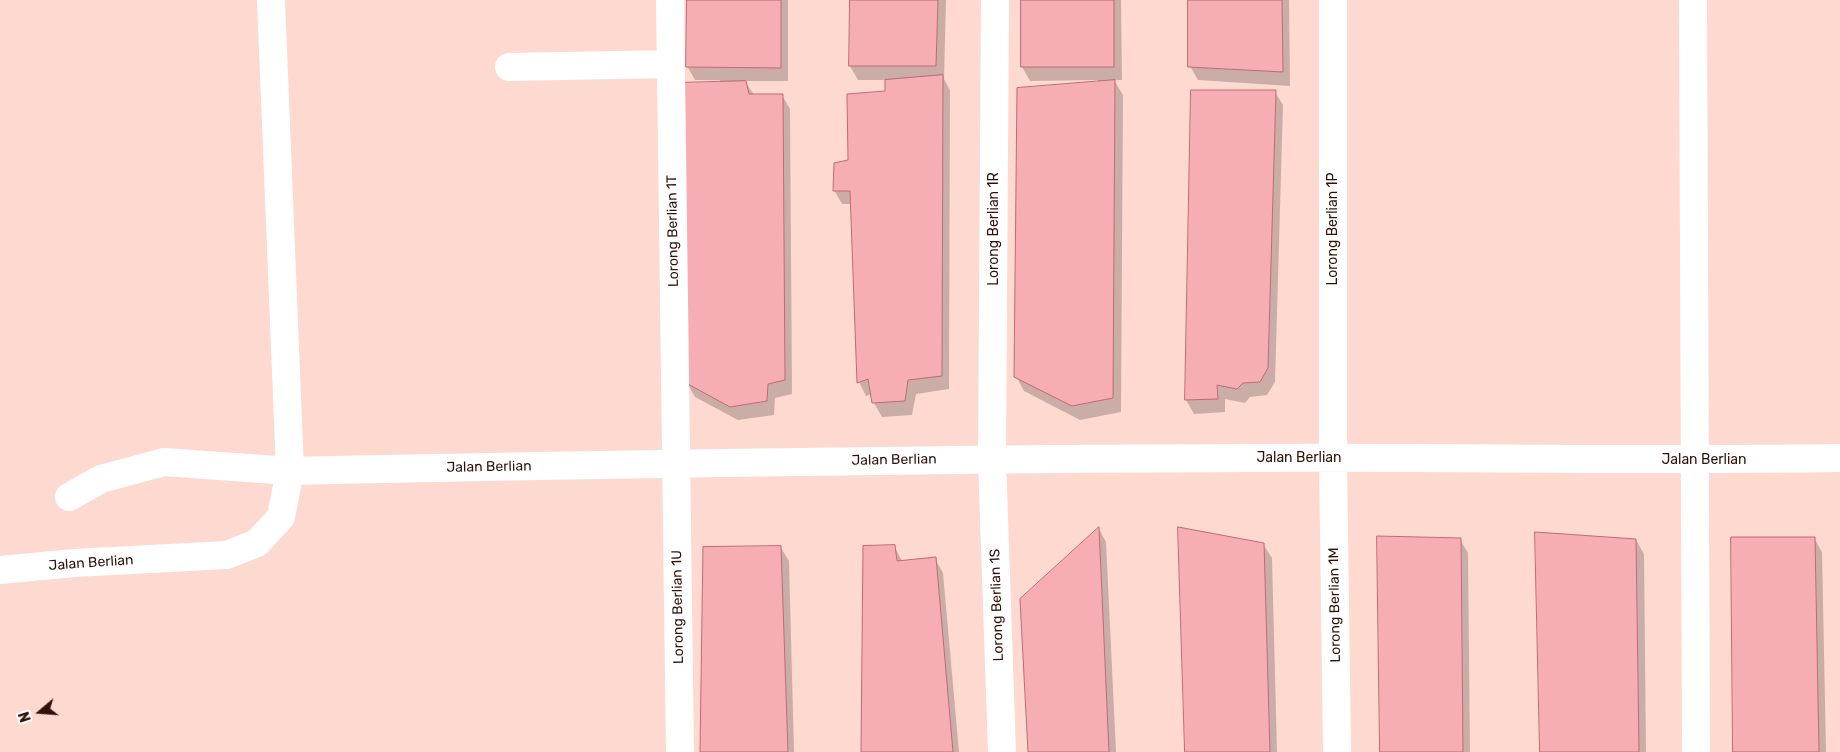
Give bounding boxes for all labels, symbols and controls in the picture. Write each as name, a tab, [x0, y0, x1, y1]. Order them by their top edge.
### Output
street label: Lorong Berlian 1R	[986, 172, 1002, 286]
street label: Lorong Berlian 1P	[1325, 172, 1341, 286]
street label: Lorong Berlian 1T	[664, 175, 682, 287]
street label: Jalan Berlian	[1256, 450, 1342, 466]
street label: Jalan Berlian	[851, 451, 937, 469]
street label: Jalan Berlian	[1661, 452, 1747, 468]
street label: Jalan Berlian	[446, 458, 532, 476]
street label: Lorong Berlian 1M	[1326, 547, 1344, 663]
street label: Lorong Berlian 1S	[987, 548, 1007, 662]
street label: Lorong Berlian 1U	[669, 550, 687, 664]
street label: Jalan Berlian	[48, 552, 134, 574]
north arrow	[15, 687, 65, 737]
text: N	[16, 709, 35, 724]

